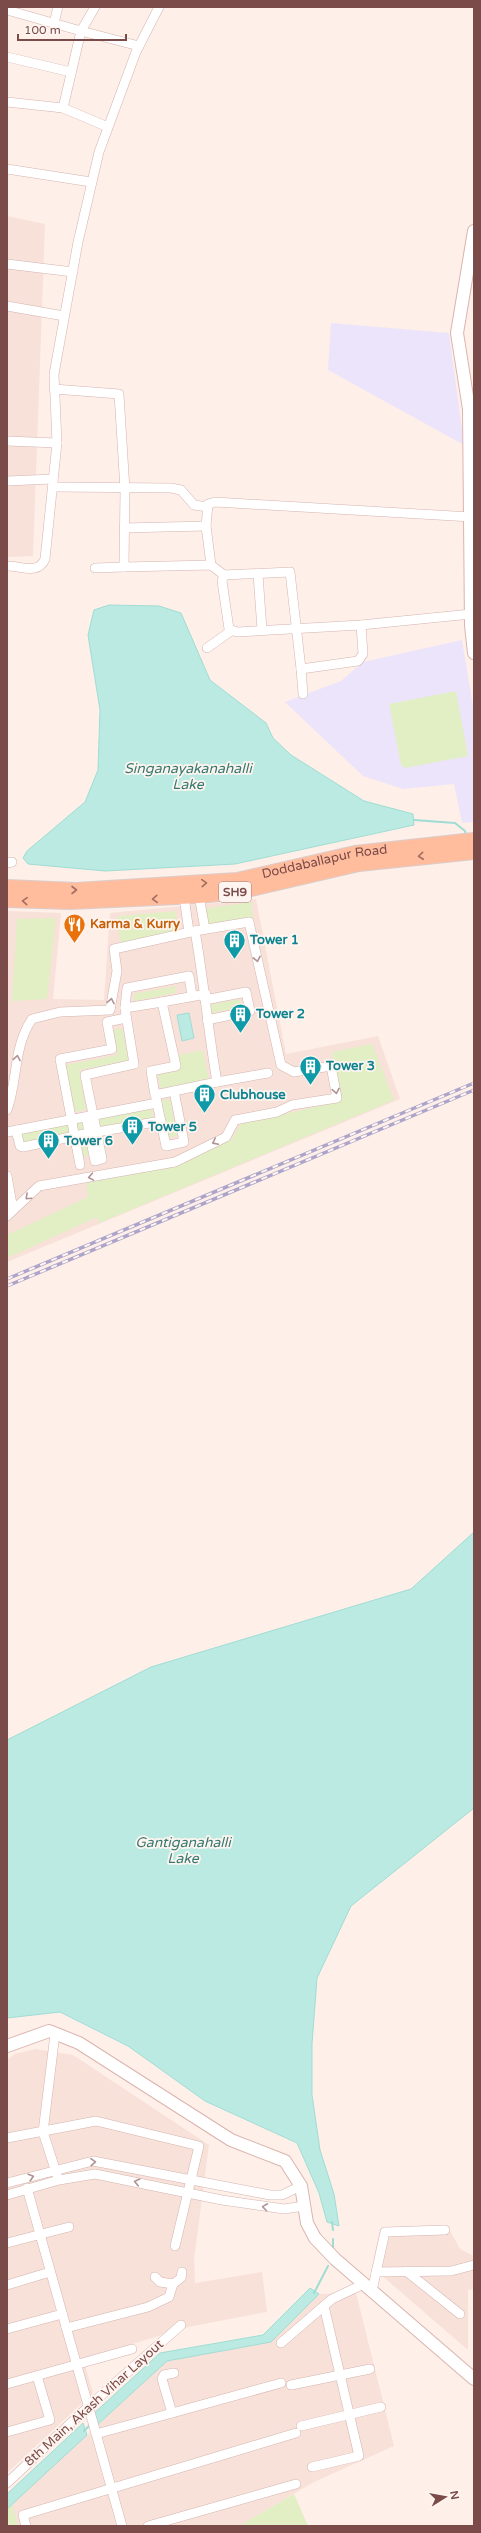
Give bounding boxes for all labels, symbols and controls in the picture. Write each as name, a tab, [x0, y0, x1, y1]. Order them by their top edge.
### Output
scale bar	[18, 16, 126, 42]
text: 100 m	[24, 23, 61, 37]
water label: Singanayakanahalli Lake	[124, 760, 253, 793]
street label: Doddaballapur Road	[260, 842, 388, 882]
one-way arrow	[418, 851, 424, 860]
one-way arrow	[201, 878, 207, 887]
road number: SH9	[219, 882, 251, 902]
one-way arrow	[71, 886, 77, 894]
one-way arrow	[152, 894, 158, 903]
one-way arrow	[22, 896, 28, 905]
restaurant icon: Karma & Kurry	[61, 911, 87, 944]
place label: Karma & Kurry	[90, 916, 180, 932]
building icon: Tower 1	[221, 927, 247, 960]
place label: Tower 1	[249, 932, 299, 948]
one-way arrow	[252, 956, 260, 962]
one-way arrow	[107, 998, 115, 1004]
building icon: Tower 2	[228, 1001, 254, 1034]
place label: Tower 2	[255, 1006, 305, 1022]
building icon: Tower 3	[297, 1053, 323, 1086]
one-way arrow	[12, 1055, 20, 1061]
place label: Tower 3	[325, 1058, 375, 1074]
building icon: Clubhouse	[191, 1082, 217, 1115]
place label: Clubhouse	[220, 1087, 286, 1103]
one-way arrow	[331, 1088, 340, 1094]
building icon: Tower 5	[119, 1114, 145, 1147]
place label: Tower 5	[147, 1119, 197, 1135]
building icon: Tower 6	[36, 1128, 62, 1161]
place label: Tower 6	[63, 1133, 113, 1149]
one-way arrow	[212, 1137, 219, 1145]
one-way arrow	[88, 1172, 94, 1180]
one-way arrow	[25, 1192, 32, 1199]
water label: Gantiganahalli Lake	[135, 1834, 232, 1867]
one-way arrow	[90, 2158, 96, 2166]
one-way arrow	[28, 2173, 34, 2181]
one-way arrow	[134, 2179, 141, 2187]
one-way arrow	[262, 2202, 268, 2211]
street label: 8th Main, Akash Vihar Layout	[21, 2336, 167, 2470]
north arrow	[425, 2477, 465, 2517]
text: N	[447, 2490, 462, 2501]

